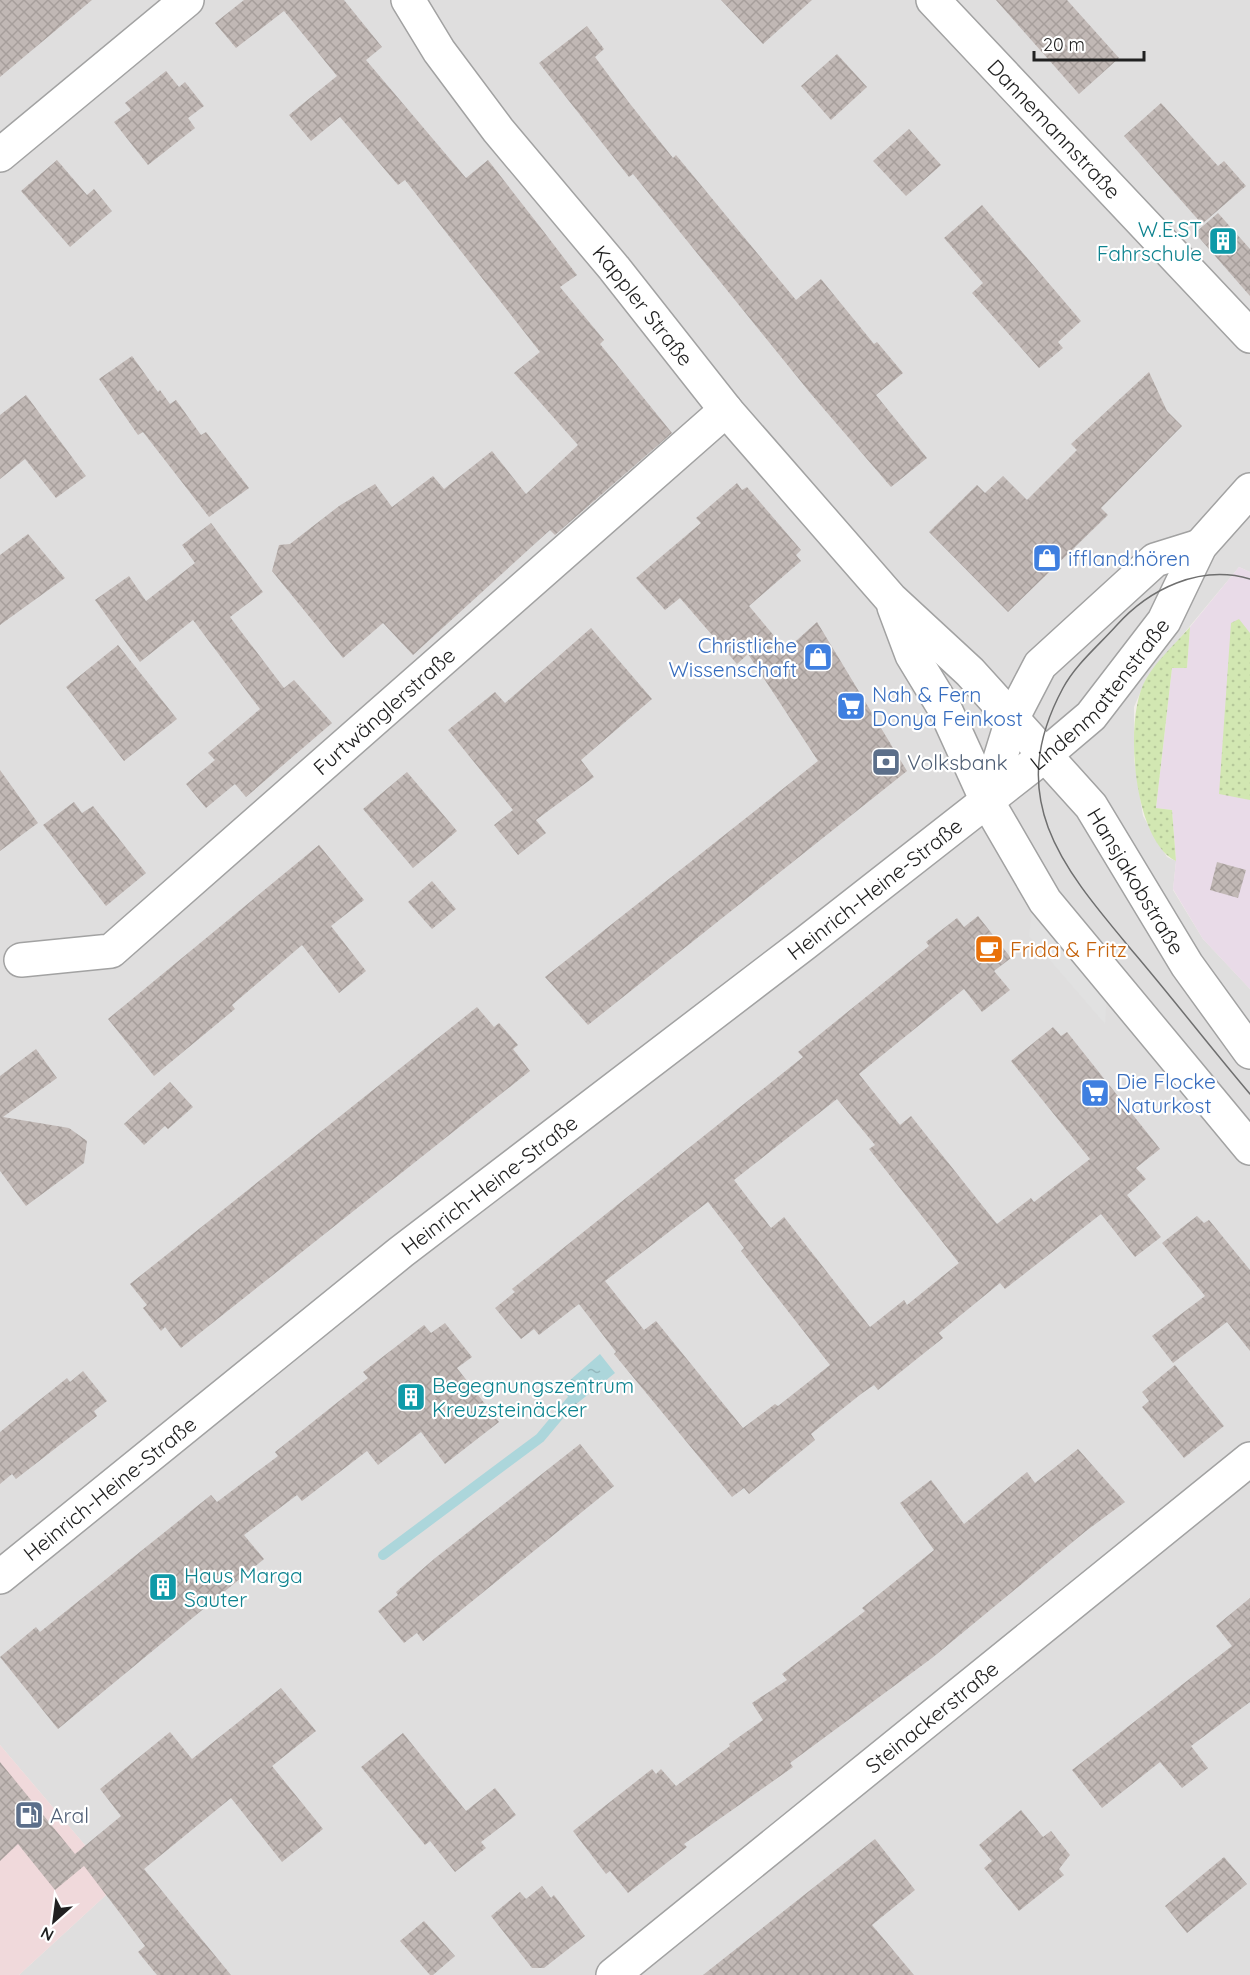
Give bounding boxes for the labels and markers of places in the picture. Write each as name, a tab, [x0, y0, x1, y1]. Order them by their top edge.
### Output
place label: W.E.ST Fahrschule	[1097, 216, 1202, 266]
building icon: W.E.ST Fahrschule	[1207, 225, 1239, 257]
shop icon: iffland.hören	[1031, 542, 1063, 574]
place label: iffland.hören	[1068, 545, 1190, 571]
place label: Christliche Wissenschaft	[668, 632, 797, 682]
shop icon: Christliche Wissenschaft	[802, 641, 834, 673]
place label: Nah & Fern Donya Feinkost	[872, 681, 1023, 731]
supermarket icon: Nah & Fern Donya Feinkost	[835, 690, 867, 722]
bank icon: Volksbank	[870, 746, 902, 778]
place label: Volksbank	[907, 749, 1008, 775]
cafe icon: Frida & Fritz	[973, 933, 1005, 965]
place label: Frida & Fritz	[1010, 936, 1127, 962]
place label: Die Flocke Naturkost	[1116, 1068, 1216, 1118]
supermarket icon: Die Flocke Naturkost	[1079, 1077, 1111, 1109]
place label: Begegnungszentrum Kreuzsteinäcker	[432, 1372, 634, 1422]
building icon: Begegnungszentrum Kreuzsteinäcker	[395, 1381, 427, 1413]
place label: Haus Marga Sauter	[184, 1562, 303, 1612]
building icon: Haus Marga Sauter	[147, 1571, 179, 1603]
fuel station icon: Aral	[13, 1799, 45, 1831]
place label: Aral	[50, 1802, 89, 1828]

